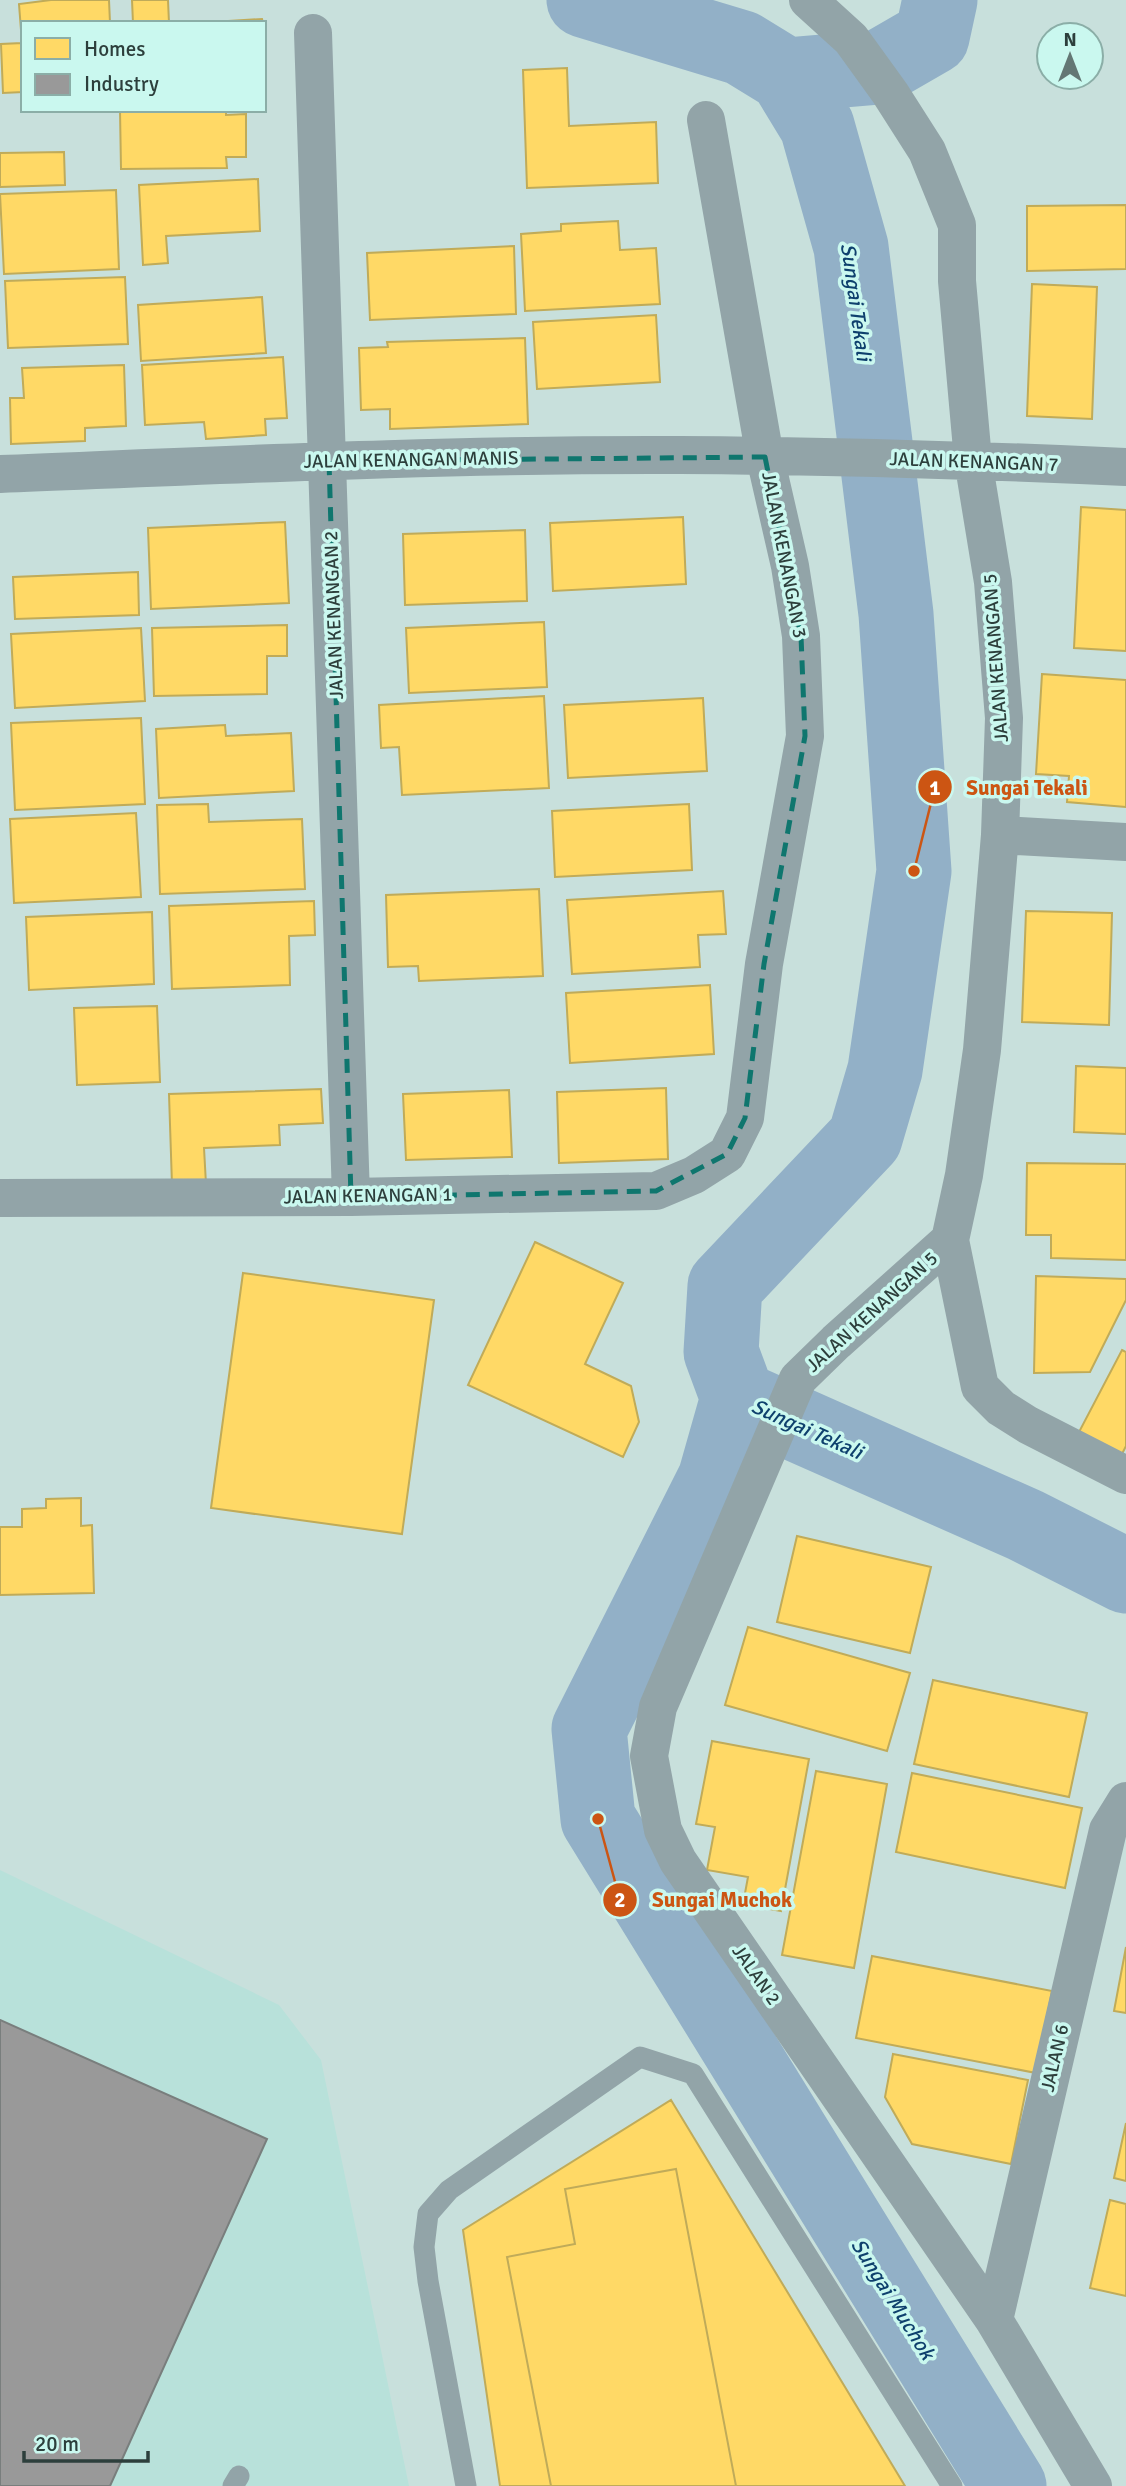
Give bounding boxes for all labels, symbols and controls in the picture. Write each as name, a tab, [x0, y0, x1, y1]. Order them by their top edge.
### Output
legend	[21, 21, 266, 112]
north arrow	[1035, 21, 1105, 91]
text: N	[1063, 28, 1077, 52]
text: Homes	[84, 36, 146, 62]
text: Industry	[84, 71, 159, 97]
water label: Sungai Tekali	[835, 241, 877, 365]
street label: JALAN KENANGAN MANIS	[303, 446, 519, 474]
street label: JALAN KENANGAN 7	[889, 447, 1059, 477]
street label: JALAN KENANGAN 3	[756, 470, 812, 640]
street label: JALAN KENANGAN 2	[319, 530, 349, 700]
street label: JALAN KENANGAN 5	[978, 573, 1014, 743]
callout: Sungai Tekali	[917, 766, 1102, 808]
text: 1	[929, 775, 941, 801]
text: Sungai Tekali	[966, 775, 1088, 801]
street label: JALAN KENANGAN 1	[283, 1183, 453, 1209]
street label: JALAN KENANGAN 5	[801, 1247, 943, 1377]
water label: Sungai Tekali	[747, 1393, 869, 1466]
callout: Sungai Muchok	[603, 1879, 806, 1921]
text: 2	[614, 1887, 626, 1913]
text: Sungai Muchok	[652, 1887, 792, 1913]
street label: JALAN 2	[727, 1940, 785, 2010]
street label: JALAN 6	[1036, 2022, 1074, 2094]
water label: Sungai Muchok	[845, 2234, 942, 2366]
scale bar	[24, 2420, 149, 2464]
text: 20 m	[35, 2431, 79, 2457]

